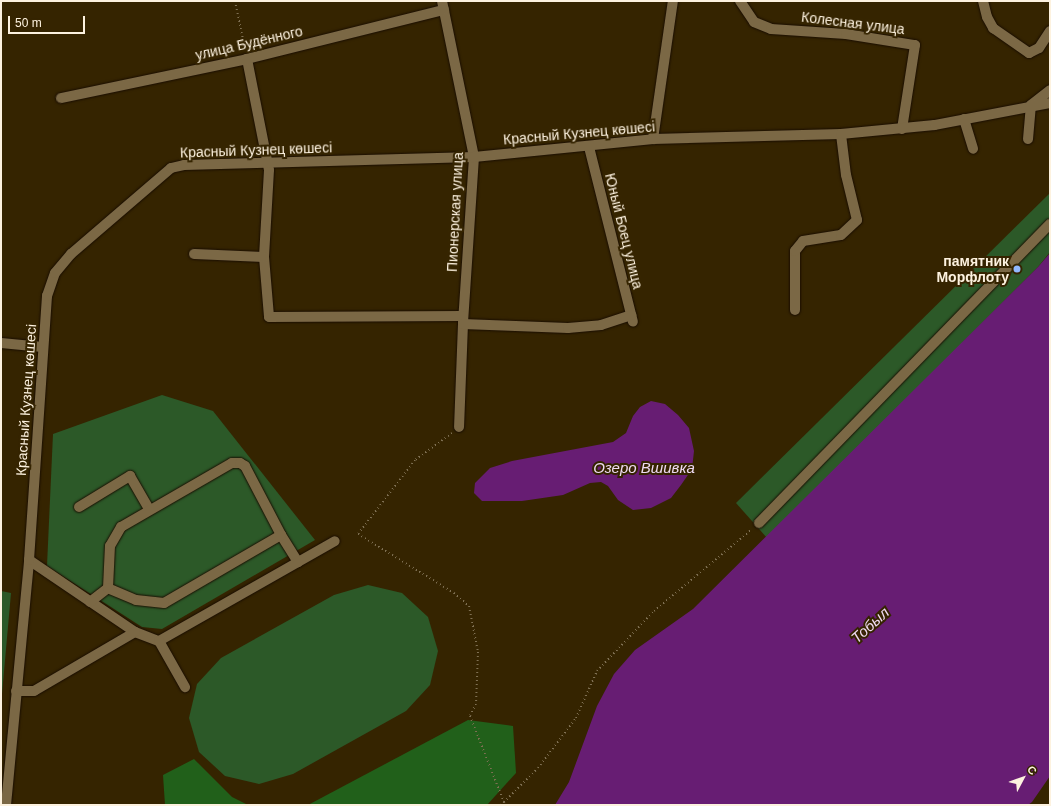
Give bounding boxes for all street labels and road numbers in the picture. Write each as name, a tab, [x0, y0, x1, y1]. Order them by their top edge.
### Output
street label: Колесная улица	[800, 8, 906, 38]
street label: улица Будённого	[194, 22, 304, 64]
street label: Красный Кузнец көшесі	[502, 118, 656, 148]
street label: Красный Кузнец көшесі	[180, 139, 332, 161]
street label: Пионерская улица	[443, 152, 467, 272]
street label: Юный Боец улица	[601, 171, 647, 291]
street label: Красный Кузнец көшесі	[12, 323, 40, 477]

